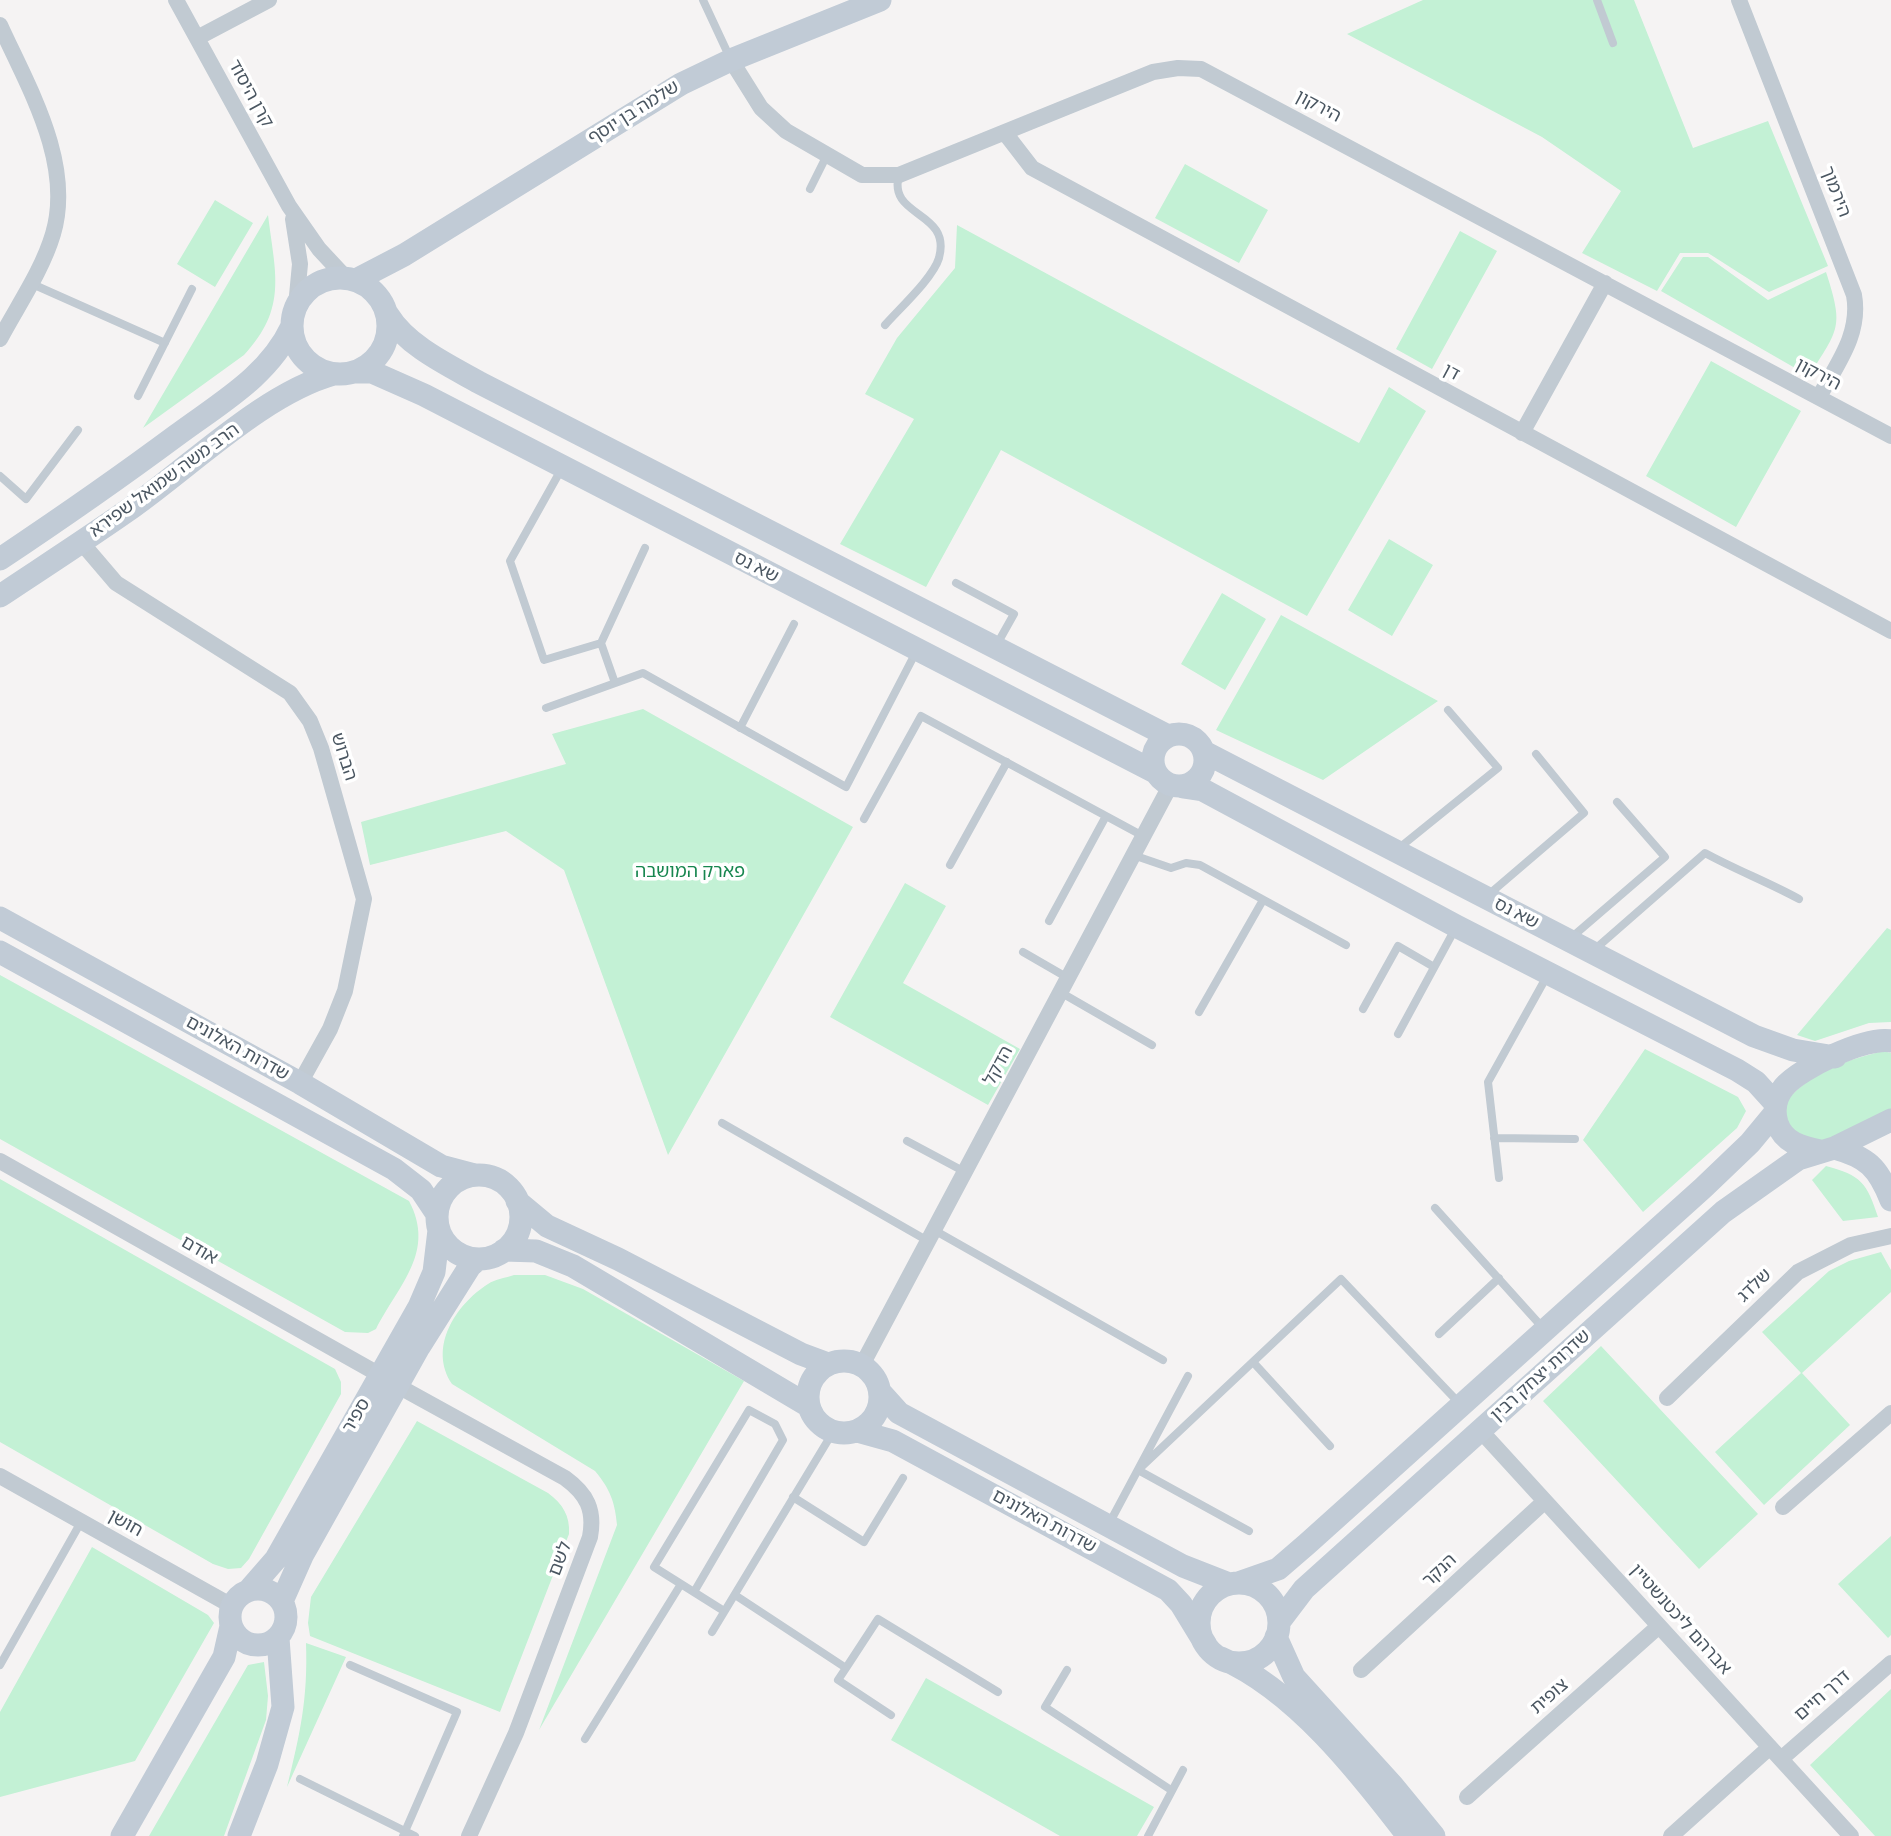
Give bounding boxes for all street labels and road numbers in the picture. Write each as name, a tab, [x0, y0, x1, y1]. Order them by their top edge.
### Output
street label: קרן היסוד	[223, 56, 277, 132]
street label: שלמה בן יוסף	[585, 77, 683, 149]
street label: הירקון	[1292, 86, 1344, 128]
street label: הירמוך	[1815, 164, 1855, 220]
street label: הירקון	[1792, 354, 1844, 396]
street label: דן	[1439, 360, 1463, 386]
street label: הרב משה שמואל שפירא	[86, 419, 244, 543]
street label: שא נס	[730, 548, 782, 588]
street label: הברוש	[325, 730, 361, 784]
street label: שא נס	[1490, 894, 1542, 934]
street label: שדרות האלונים	[182, 1012, 292, 1086]
street label: הדקל	[980, 1043, 1018, 1089]
street label: אודם	[177, 1232, 221, 1270]
street label: שלדג	[1733, 1265, 1777, 1307]
street label: שדרות יצחק רבין	[1487, 1326, 1595, 1426]
street label: ספיר	[339, 1395, 375, 1437]
street label: שדרות האלונים	[988, 1486, 1100, 1558]
street label: חושן	[104, 1506, 146, 1542]
street label: לשם	[545, 1539, 577, 1579]
street label: הנקר	[1418, 1550, 1462, 1592]
street label: אברהם ליכטנשטיין	[1625, 1560, 1735, 1680]
street label: דרך חיים	[1791, 1666, 1855, 1726]
street label: צופית	[1527, 1675, 1573, 1719]

